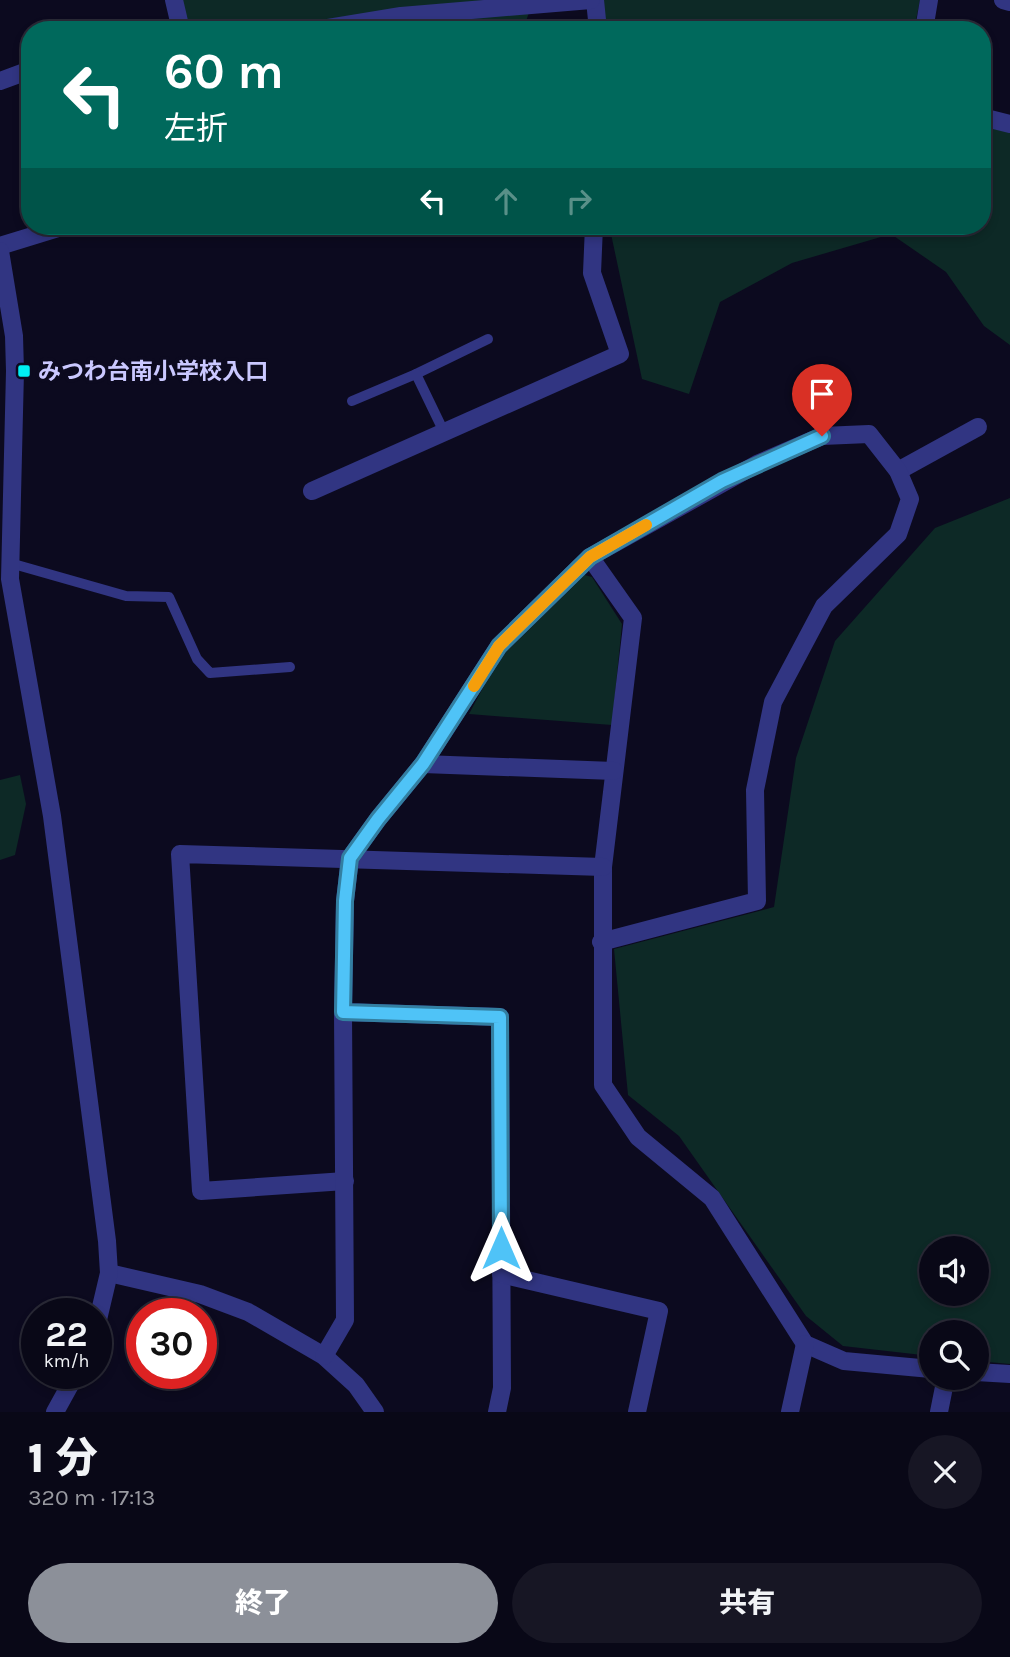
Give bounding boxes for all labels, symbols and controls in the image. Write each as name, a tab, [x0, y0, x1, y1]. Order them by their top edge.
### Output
text: 60 m	[164, 43, 284, 100]
icon: left	[49, 49, 140, 140]
text: 左折	[164, 110, 228, 147]
icon: left	[414, 182, 452, 220]
icon: ahead	[487, 182, 525, 220]
icon: right	[560, 182, 598, 220]
place label: みつわ台南小学校入口	[38, 358, 268, 385]
marker: みつわ台南小学校入口	[16, 363, 32, 379]
pin	[792, 364, 852, 436]
icon: arrive	[803, 375, 841, 413]
position arrow	[464, 1211, 538, 1285]
map controls	[919, 1236, 989, 1390]
button: sound	[919, 1236, 989, 1306]
speed limit sign: 30	[126, 1298, 217, 1389]
text: 22	[45, 1314, 88, 1355]
button: search	[919, 1320, 989, 1390]
text: km/h	[44, 1350, 89, 1372]
text: 1 分	[28, 1433, 97, 1483]
button: close	[908, 1435, 982, 1509]
text: 320 m · 17:13	[28, 1484, 155, 1511]
button: 終了	[28, 1563, 498, 1643]
button: 共有	[512, 1563, 982, 1643]

